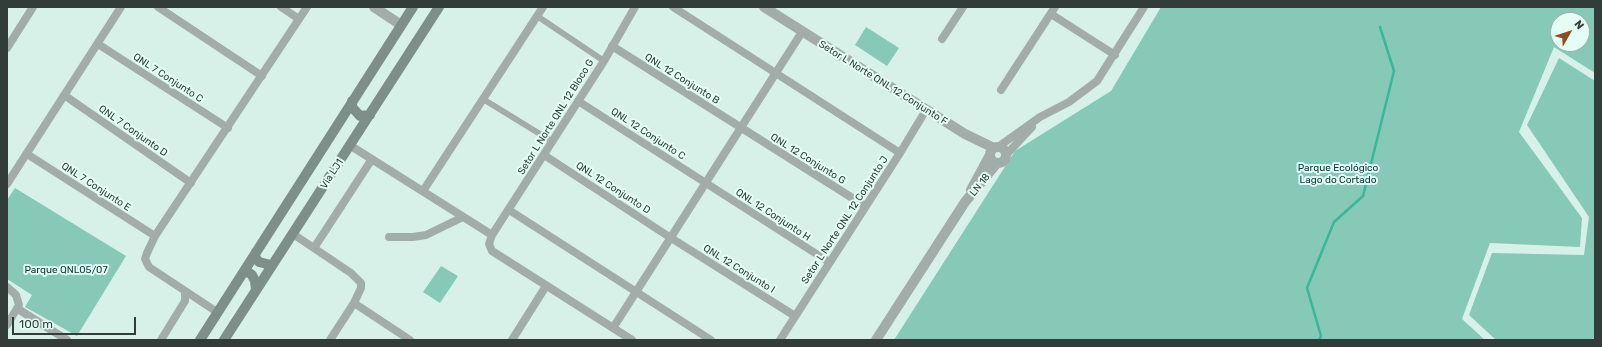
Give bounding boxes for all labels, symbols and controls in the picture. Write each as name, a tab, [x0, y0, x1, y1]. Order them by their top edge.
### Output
north arrow	[1550, 12, 1590, 52]
text: N	[1571, 18, 1586, 32]
street label: Setor L Norte QNL 12 Conjunto F	[816, 38, 950, 128]
street label: QNL 7 Conjunto C	[131, 51, 205, 105]
street label: QNL 12 Conjunto B	[642, 51, 722, 107]
street label: Setor L Norte QNL 12 Bloco G	[515, 57, 597, 177]
street label: QNL 7 Conjunto D	[96, 103, 170, 159]
street label: QNL 12 Conjunto C	[609, 106, 687, 162]
street label: QNL 12 Conjunto G	[768, 131, 848, 187]
street label: Setor L Norte QNL 12 Conjunto J	[799, 154, 891, 286]
street label: Via LJ1	[318, 157, 346, 191]
street label: QNL 12 Conjunto D	[574, 159, 652, 217]
street label: QNL 7 Conjunto E	[59, 160, 133, 214]
park label: Parque Ecológico Lago do Cortado	[1298, 162, 1378, 186]
street label: LN 18	[967, 171, 993, 199]
street label: QNL 12 Conjunto H	[733, 186, 813, 244]
street label: QNL 12 Conjunto I	[701, 242, 777, 296]
park label: Parque QNL05/07	[24, 264, 108, 276]
scale bar	[14, 309, 138, 335]
text: 100 m	[19, 317, 53, 331]

